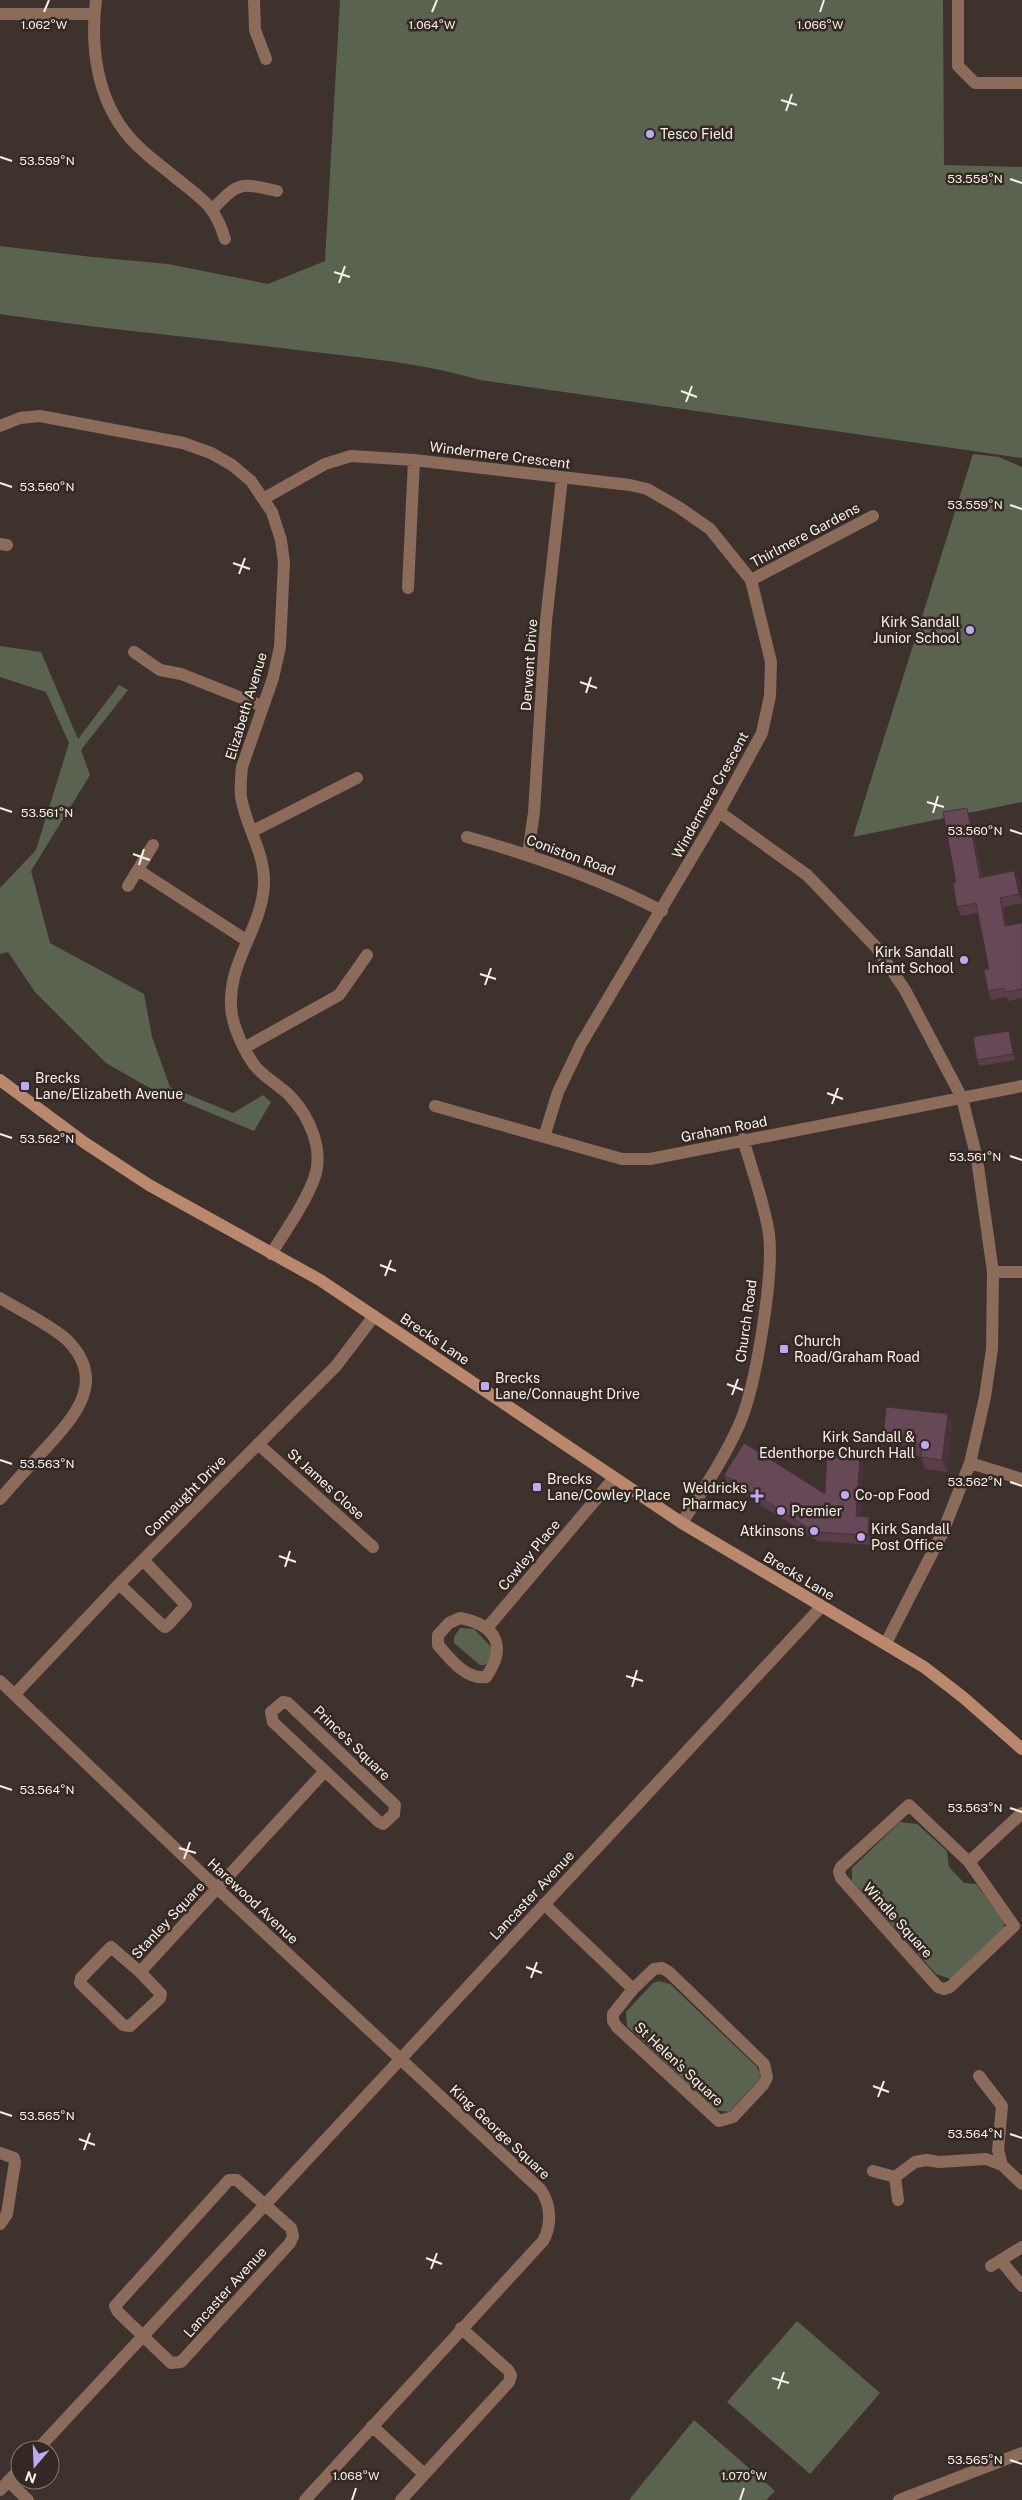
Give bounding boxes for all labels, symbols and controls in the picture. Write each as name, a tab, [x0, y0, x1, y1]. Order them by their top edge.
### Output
text: 1.062°W	[21, 18, 68, 32]
text: 1.064°W	[409, 18, 456, 32]
text: 1.066°W	[797, 18, 844, 32]
place label: Tesco Field	[660, 126, 733, 142]
marker: Tesco Field	[644, 128, 656, 140]
text: 53.559°N	[19, 154, 75, 168]
text: 53.558°N	[947, 172, 1003, 186]
street label: Windermere Crescent	[429, 438, 571, 472]
text: 53.560°N	[20, 480, 74, 494]
text: 53.559°N	[947, 498, 1003, 512]
street label: Thirlmere Gardens	[748, 500, 862, 570]
place label: Kirk Sandall Junior School	[873, 614, 960, 646]
street label: Derwent Drive	[518, 618, 540, 712]
marker: Kirk Sandall Junior School	[964, 624, 976, 636]
street label: Elizabeth Avenue	[222, 650, 270, 762]
street label: Windermere Crescent	[669, 729, 751, 861]
text: 53.561°N	[21, 806, 73, 820]
text: 53.560°N	[948, 824, 1002, 838]
street label: Coniston Road	[524, 831, 618, 879]
place label: Kirk Sandall Infant School	[867, 944, 954, 976]
marker: Kirk Sandall Infant School	[958, 954, 970, 966]
place label: Brecks Lane/Elizabeth Avenue	[35, 1070, 183, 1102]
marker: Brecks Lane/Elizabeth Avenue	[19, 1080, 31, 1092]
street label: Graham Road	[679, 1113, 769, 1145]
text: 53.562°N	[20, 1132, 74, 1146]
text: 53.561°N	[949, 1150, 1001, 1164]
street label: Church Road	[732, 1279, 760, 1363]
street label: Brecks Lane	[397, 1310, 473, 1368]
place label: Church Road/Graham Road	[794, 1333, 920, 1365]
marker: Church Road/Graham Road	[778, 1343, 790, 1355]
place label: Brecks Lane/Connaught Drive	[495, 1370, 640, 1402]
marker: Brecks Lane/Connaught Drive	[479, 1380, 491, 1392]
place label: Kirk Sandall & Edenthorpe Church Hall	[759, 1429, 915, 1461]
marker: Kirk Sandall & Edenthorpe Church Hall	[919, 1439, 931, 1451]
street label: St James Close	[284, 1445, 368, 1523]
street label: Connaught Drive	[141, 1452, 229, 1540]
text: 53.563°N	[19, 1457, 75, 1471]
place label: Brecks Lane/Cowley Place	[547, 1471, 671, 1503]
text: 53.562°N	[948, 1475, 1002, 1489]
place label: Weldricks Pharmacy	[682, 1480, 747, 1512]
marker: Brecks Lane/Cowley Place	[531, 1481, 543, 1493]
place label: Co-op Food	[855, 1487, 930, 1503]
marker: Co-op Food	[839, 1489, 851, 1501]
marker: Weldricks Pharmacy	[751, 1490, 763, 1502]
place label: Premier	[791, 1503, 842, 1519]
marker: Premier	[775, 1505, 787, 1517]
street label: Cowley Place	[495, 1516, 563, 1594]
place label: Kirk Sandall Post Office	[871, 1521, 950, 1553]
place label: Atkinsons	[740, 1523, 804, 1539]
marker: Atkinsons	[808, 1525, 820, 1537]
marker: Kirk Sandall Post Office	[855, 1531, 867, 1543]
street label: Brecks Lane	[761, 1549, 837, 1603]
street label: Prince's Square	[310, 1702, 394, 1784]
text: 53.564°N	[19, 1783, 75, 1797]
text: 53.563°N	[947, 1801, 1003, 1815]
street label: Lancaster Avenue	[487, 1847, 577, 1943]
street label: Harewood Avenue	[204, 1855, 302, 1947]
street label: Stanley Square	[128, 1878, 208, 1962]
street label: Windle Square	[860, 1879, 936, 1961]
street label: St Helen's Square	[631, 2019, 727, 2109]
street label: King George Square	[447, 2081, 553, 2183]
text: 53.565°N	[19, 2109, 75, 2123]
text: 53.564°N	[947, 2127, 1003, 2141]
street label: Lancaster Avenue	[180, 2244, 270, 2340]
north arrow	[10, 2440, 60, 2490]
text: 53.565°N	[947, 2453, 1003, 2467]
text: N	[23, 2468, 39, 2487]
text: 1.068°W	[332, 2469, 380, 2483]
text: 1.070°W	[721, 2469, 768, 2483]

